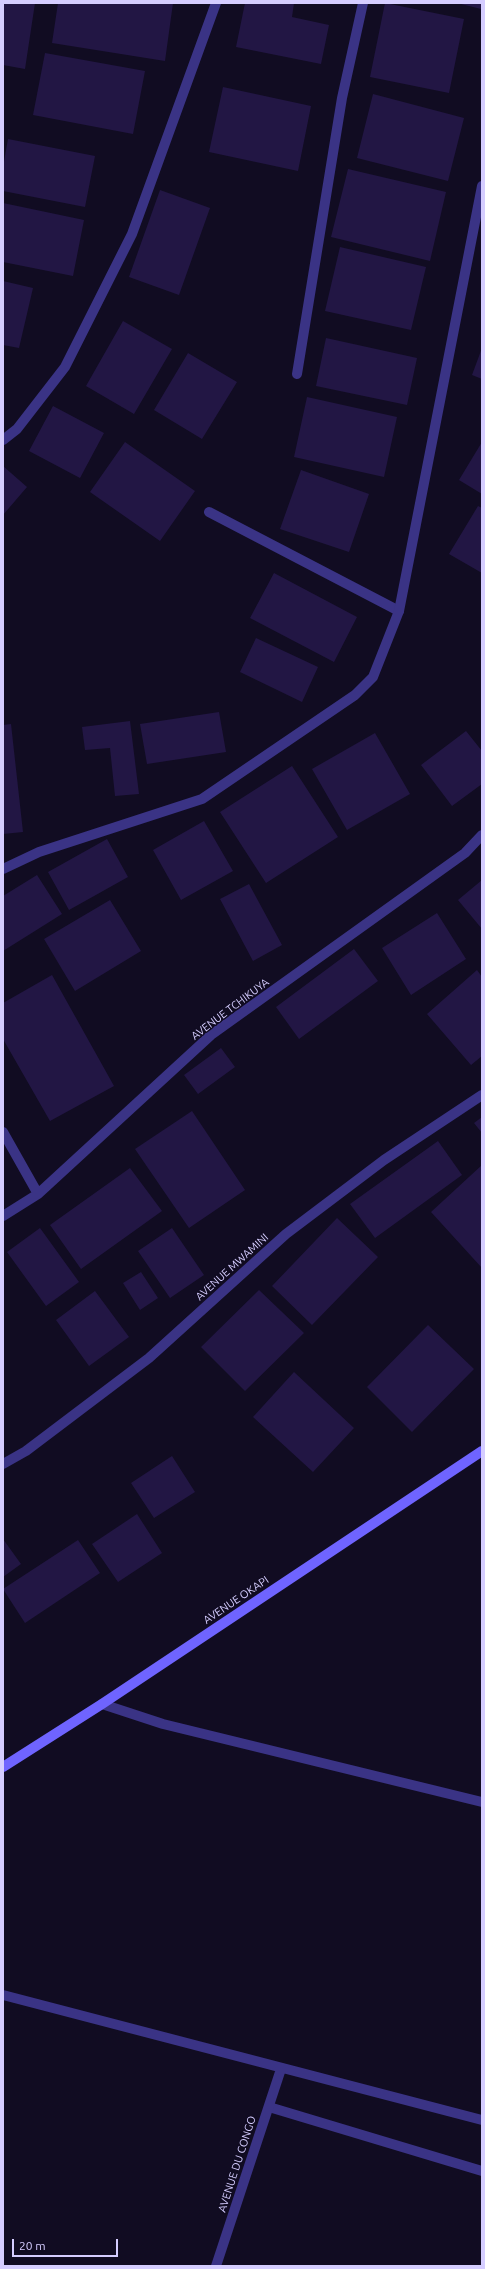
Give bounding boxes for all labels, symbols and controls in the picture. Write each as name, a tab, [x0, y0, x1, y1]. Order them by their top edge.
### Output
street label: AVENUE TCHIKUYA	[189, 975, 271, 1043]
street label: AVENUE MWAMINI	[193, 1231, 271, 1303]
street label: AVENUE OKAPI	[201, 1573, 271, 1627]
street label: AVENUE DU CONGO	[215, 2114, 259, 2214]
scale bar	[14, 2231, 120, 2257]
text: 20 m	[19, 2239, 46, 2252]

